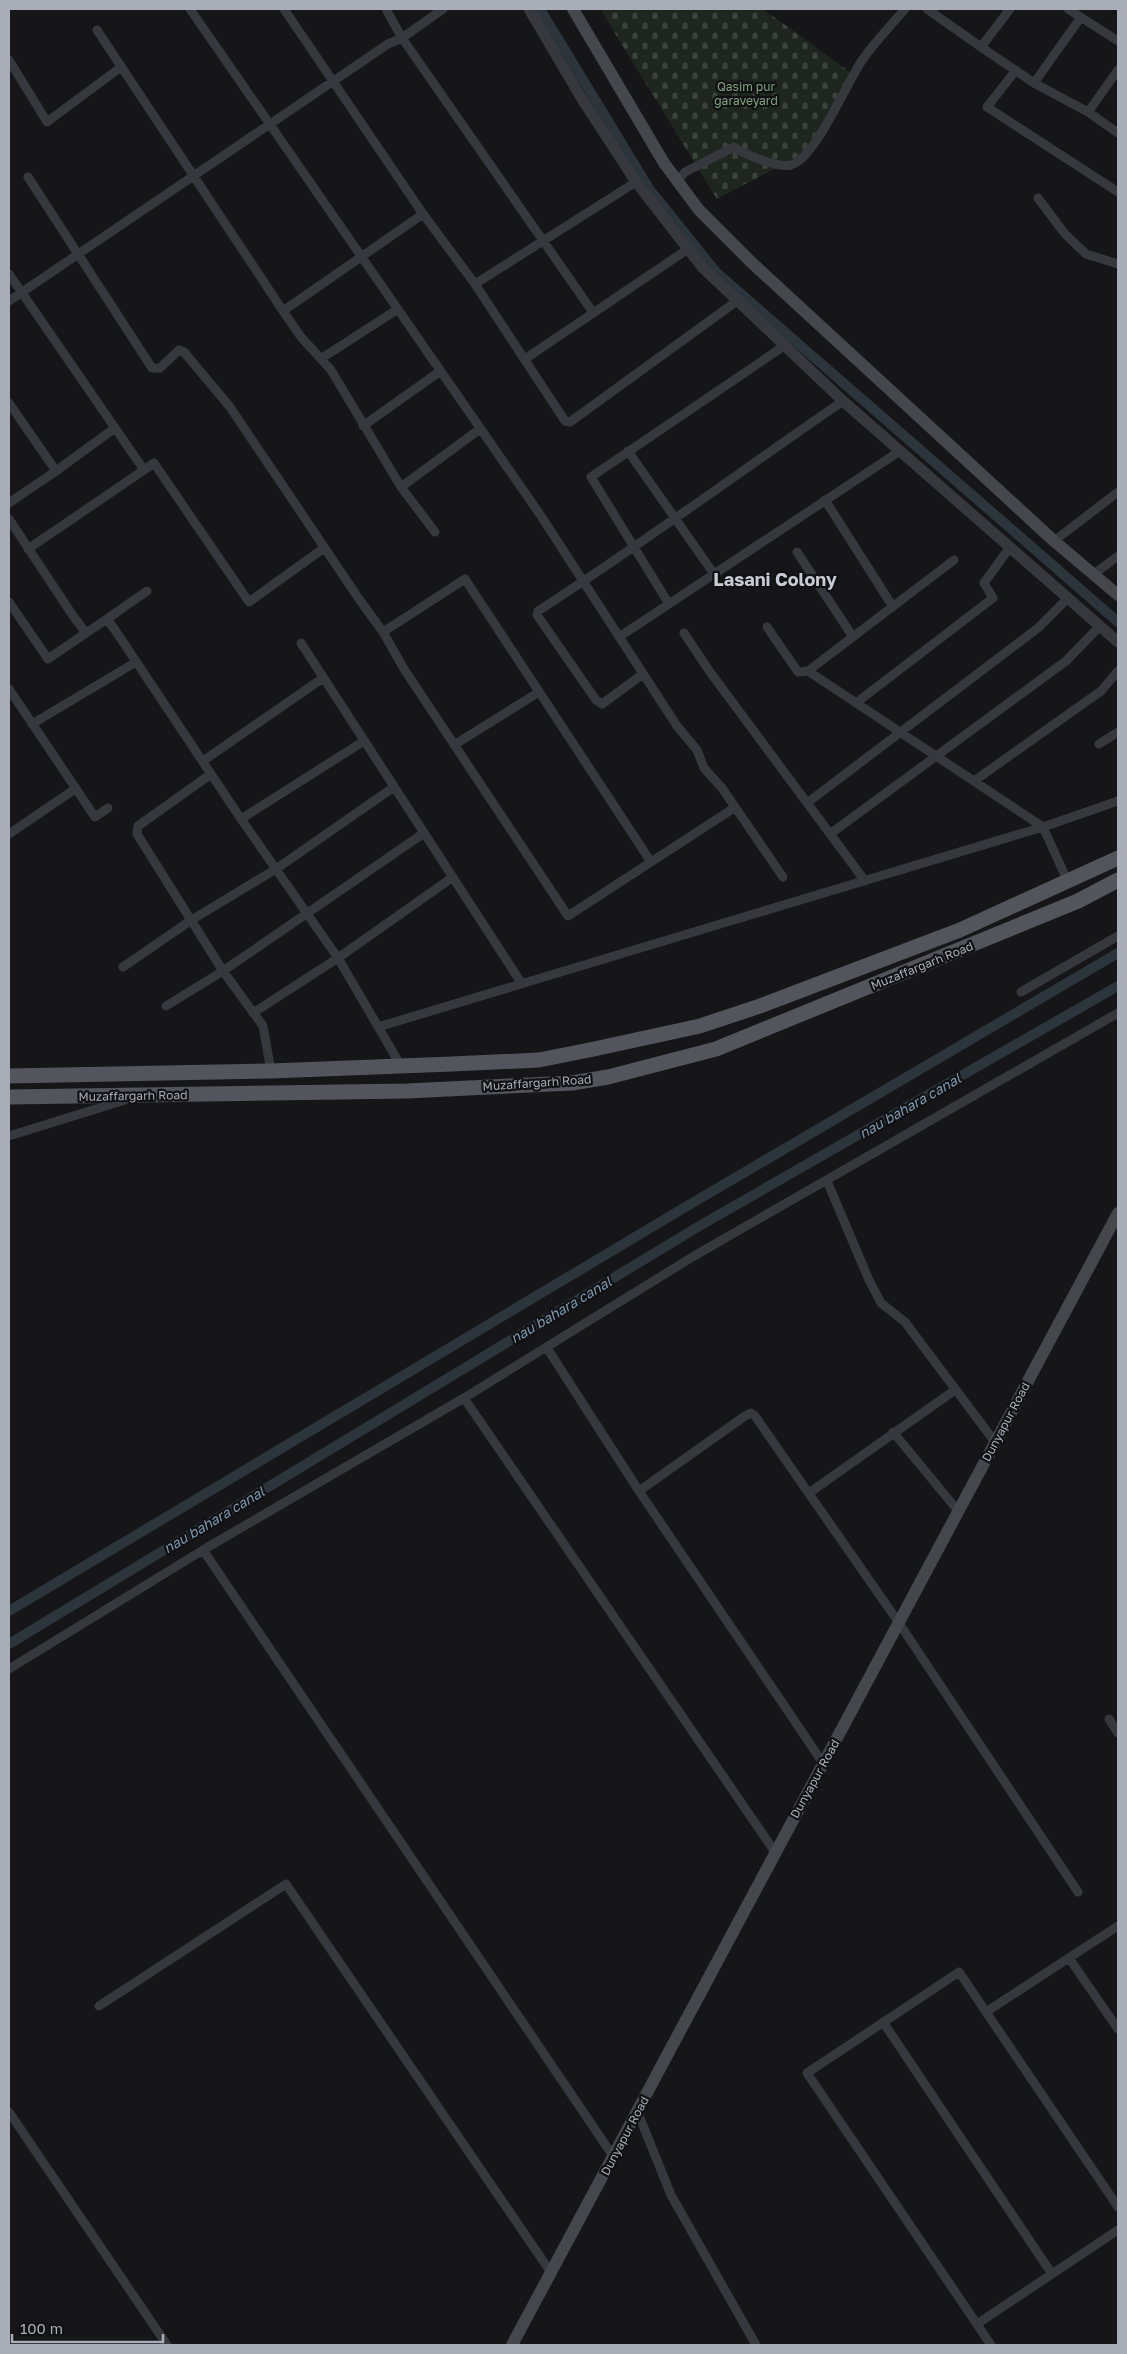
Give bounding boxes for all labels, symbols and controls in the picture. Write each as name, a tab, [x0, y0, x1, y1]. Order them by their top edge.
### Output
park label: Qasim pur garaveyard	[714, 79, 778, 108]
district label: Lasani Colony	[713, 568, 837, 590]
street label: Muzaffargarh Road	[868, 938, 975, 993]
water label: nau bahara canal	[856, 1069, 964, 1142]
street label: Muzaffargarh Road	[482, 1071, 592, 1094]
street label: Muzaffargarh Road	[78, 1087, 188, 1104]
water label: nau bahara canal	[507, 1272, 615, 1346]
street label: Dunyapur Road	[978, 1380, 1033, 1464]
water label: nau bahara canal	[160, 1482, 268, 1556]
street label: Dunyapur Road	[787, 1737, 842, 1821]
street label: Dunyapur Road	[597, 2094, 652, 2178]
scale bar	[12, 2312, 164, 2344]
text: 100 m	[20, 2319, 63, 2337]

